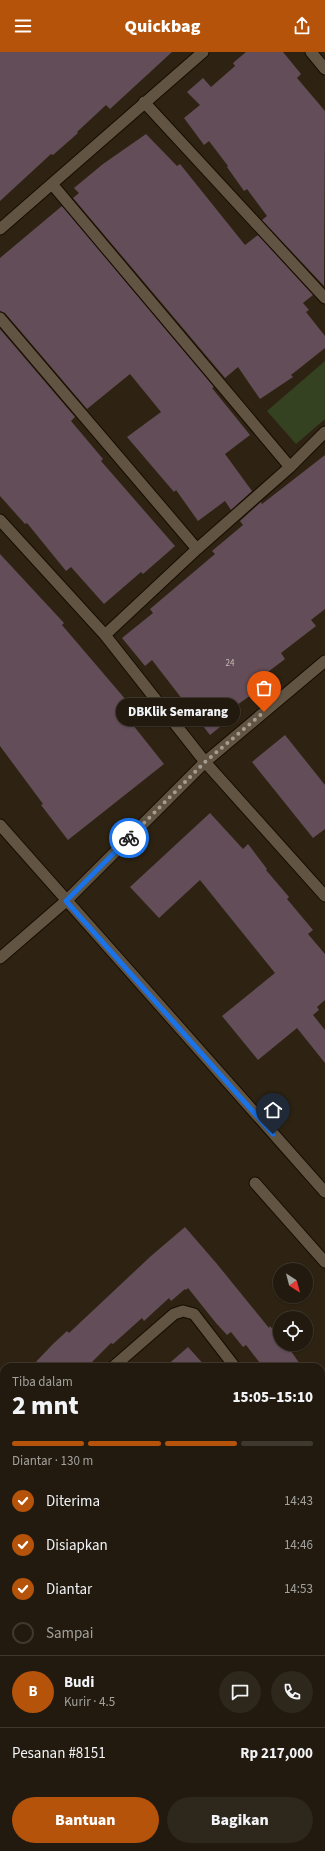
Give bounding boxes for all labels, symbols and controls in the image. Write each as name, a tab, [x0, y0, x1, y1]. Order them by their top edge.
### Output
text: Quickbag	[125, 14, 200, 39]
icon: menu	[12, 15, 34, 37]
icon: share	[291, 15, 313, 37]
house number: 24	[226, 657, 235, 670]
pin	[247, 671, 281, 712]
icon: bag	[253, 677, 275, 699]
callout: DBKlik Semarang	[116, 698, 240, 726]
text: DBKlik Semarang	[128, 703, 228, 721]
courier	[109, 818, 149, 858]
icon: bike	[118, 827, 140, 849]
pin	[256, 1093, 290, 1134]
icon: home	[262, 1099, 284, 1121]
north arrow	[273, 1263, 313, 1303]
map controls	[273, 1263, 313, 1351]
button: locate	[273, 1311, 313, 1351]
text: Tiba dalam	[12, 1373, 73, 1391]
text: 2 mnt	[12, 1387, 79, 1424]
text: 15:05–15:10	[232, 1387, 313, 1408]
text: Diantar · 130 m	[12, 1452, 93, 1470]
icon: check	[12, 1490, 34, 1512]
text: Diterima	[46, 1491, 100, 1512]
text: 14:43	[284, 1492, 313, 1510]
icon: check	[12, 1534, 34, 1556]
text: Disiapkan	[46, 1535, 108, 1556]
text: 14:46	[284, 1536, 313, 1554]
icon: check	[12, 1578, 34, 1600]
text: Diantar	[46, 1579, 92, 1600]
text: 14:53	[284, 1580, 313, 1598]
text: Sampai	[46, 1623, 93, 1644]
button: chat	[219, 1671, 261, 1713]
button: phone	[271, 1671, 313, 1713]
text: Budi	[64, 1672, 94, 1693]
text: B	[28, 1681, 38, 1702]
text: Kurir · 4.5	[64, 1693, 115, 1711]
text: Pesanan #8151	[12, 1743, 106, 1764]
text: Rp 217,000	[240, 1743, 313, 1764]
button: Bantuan	[12, 1797, 159, 1843]
button: Bagikan	[167, 1797, 313, 1843]

